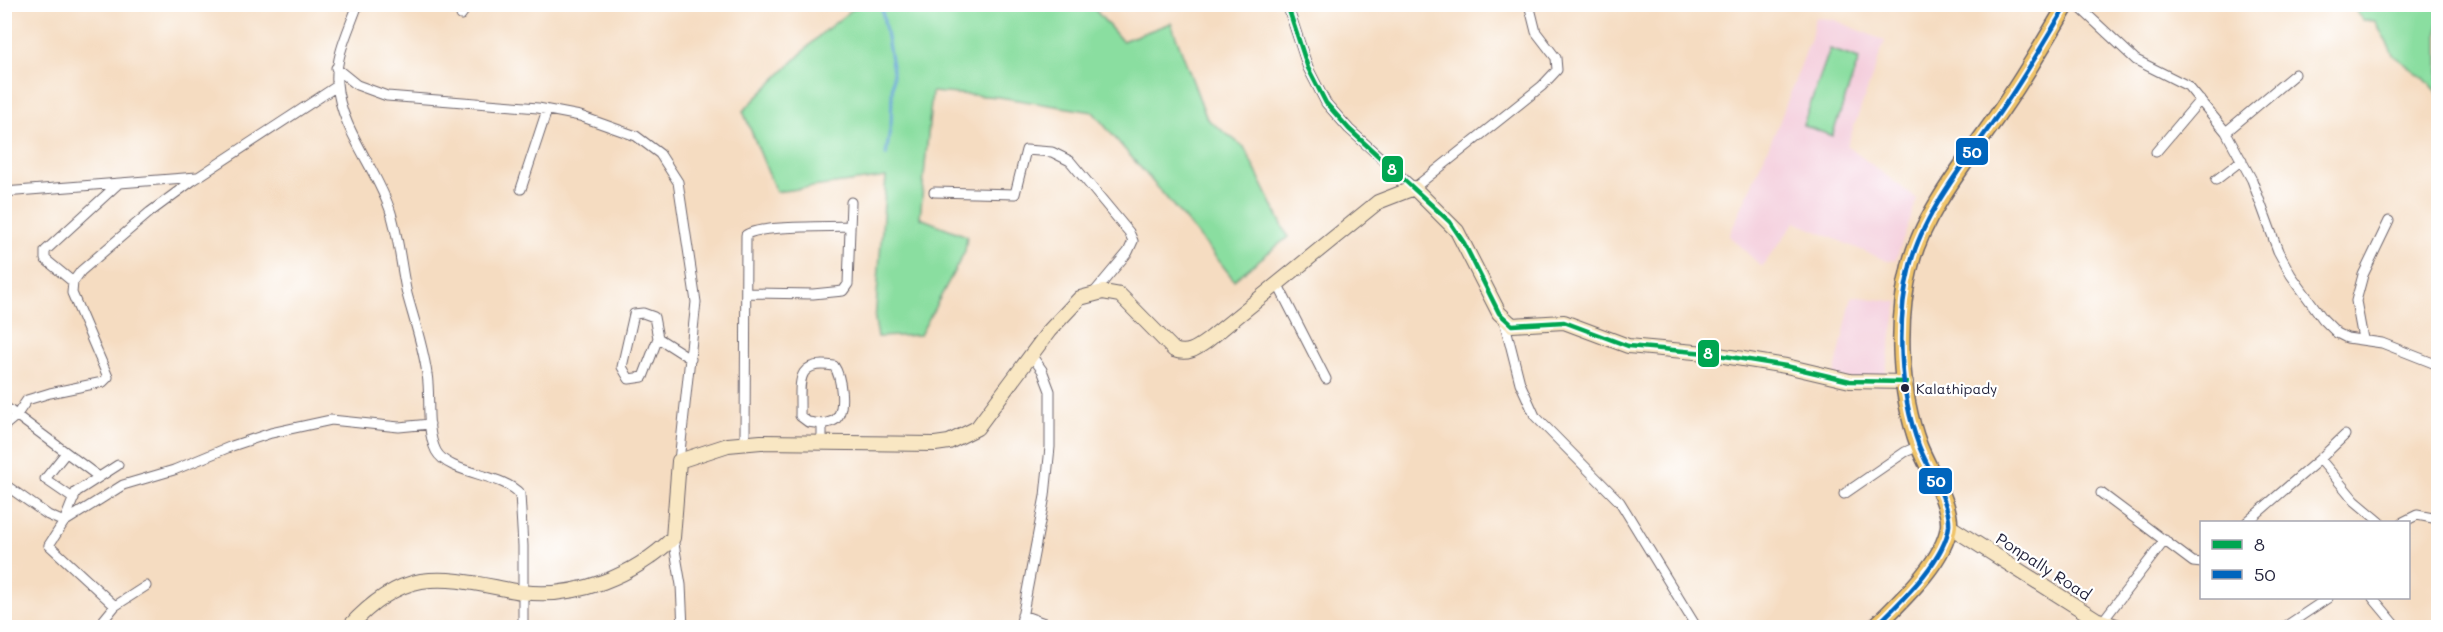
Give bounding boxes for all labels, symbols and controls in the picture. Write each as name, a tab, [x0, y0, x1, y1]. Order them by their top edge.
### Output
line badge: 50	[1955, 137, 1989, 166]
text: 50	[1962, 141, 1982, 162]
line badge: 8	[1381, 155, 1404, 183]
text: 8	[1387, 158, 1397, 179]
line badge: 8	[1697, 339, 1720, 368]
text: 8	[1703, 342, 1713, 363]
place label: Kalathipady	[1916, 379, 1997, 398]
marker: Kalathipady	[1899, 382, 1911, 394]
line badge: 50	[1918, 467, 1953, 495]
text: 50	[1926, 470, 1946, 491]
legend	[2200, 521, 2410, 599]
street label: Ponpally Road	[1992, 527, 2096, 605]
text: 8	[2254, 532, 2265, 556]
text: 50	[2254, 562, 2276, 586]

